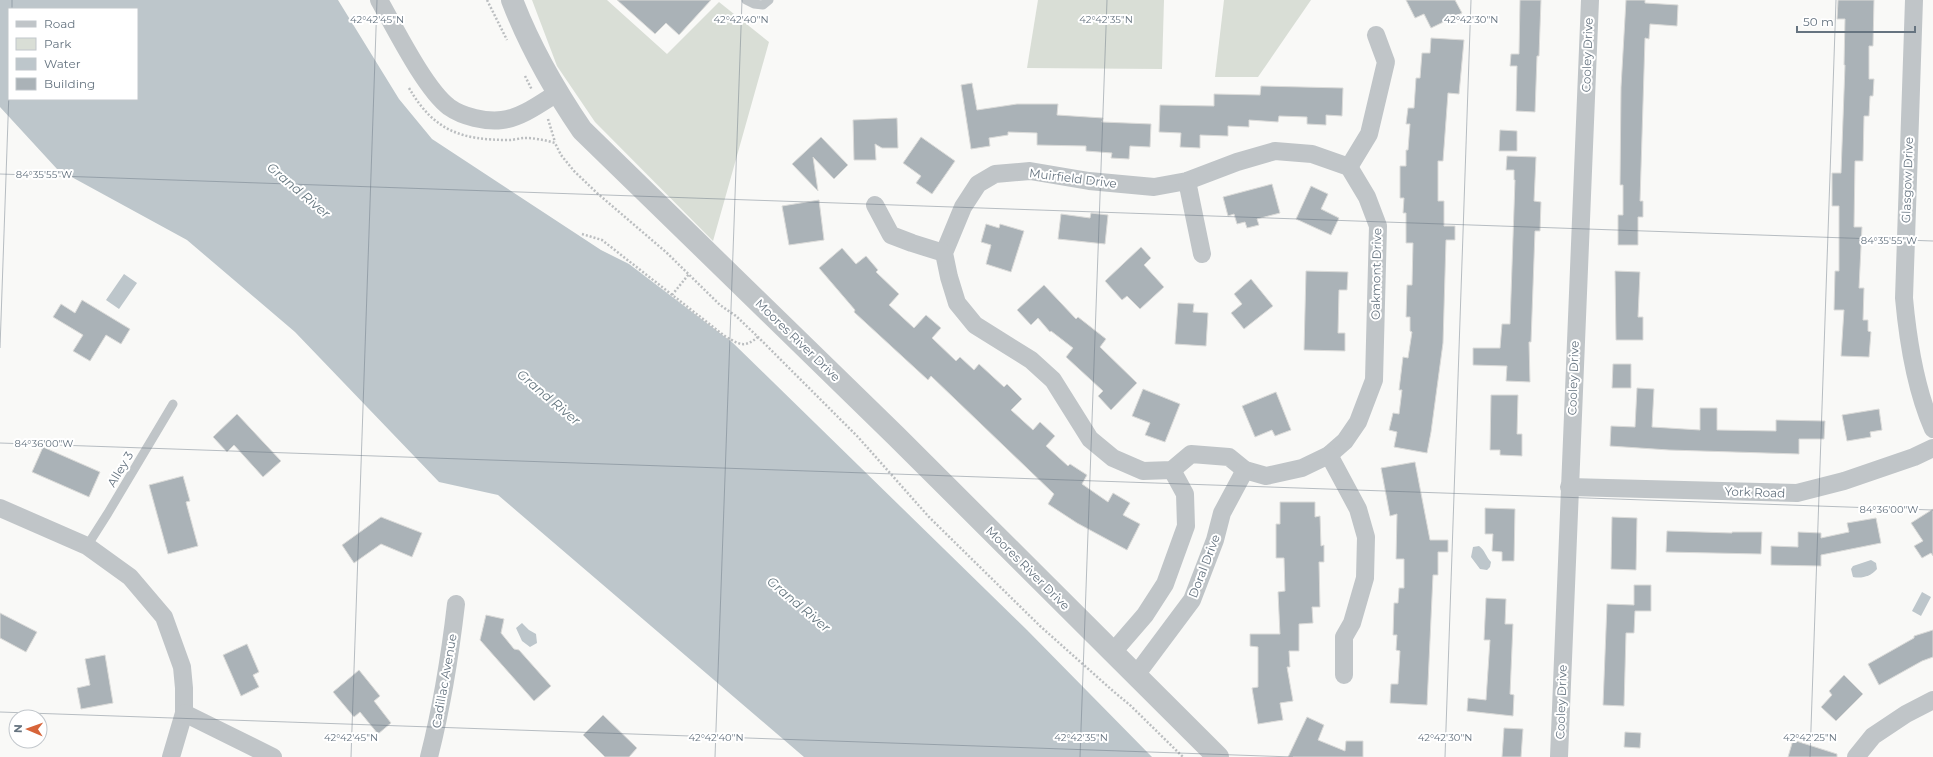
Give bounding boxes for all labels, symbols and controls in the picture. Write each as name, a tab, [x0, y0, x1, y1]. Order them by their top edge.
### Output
legend	[8, 8, 138, 100]
scale bar	[1797, 8, 1915, 34]
text: 42°42'45"N	[350, 13, 404, 26]
text: 42°42'40"N	[713, 13, 769, 26]
text: 42°42'35"N	[1079, 13, 1133, 26]
text: 42°42'30"N	[1444, 13, 1498, 26]
text: 50 m	[1803, 14, 1834, 29]
text: Road	[44, 16, 75, 31]
street label: Cooley Drive	[1578, 17, 1596, 93]
text: Park	[44, 36, 72, 51]
text: Water	[44, 56, 81, 71]
text: Building	[44, 76, 95, 91]
street label: Glasgow Drive	[1898, 137, 1916, 223]
water label: Grand River	[264, 159, 335, 222]
street label: Muirfield Drive	[1028, 165, 1118, 191]
text: 84°35'55"W	[16, 168, 72, 181]
street label: Oakmont Drive	[1368, 228, 1384, 320]
text: 84°35'55"W	[1861, 234, 1917, 247]
street label: Moores River Drive	[752, 296, 844, 384]
street label: Cooley Drive	[1564, 340, 1582, 416]
water label: Grand River	[514, 366, 585, 429]
text: 84°36'00"W	[15, 437, 73, 450]
street label: Alley 3	[104, 448, 136, 489]
street label: York Road	[1724, 483, 1786, 501]
text: 84°36'00"W	[1860, 503, 1918, 516]
street label: Moores River Drive	[983, 523, 1073, 613]
street label: Doral Drive	[1185, 532, 1223, 600]
water label: Grand River	[764, 573, 835, 636]
street label: Cadillac Avenue	[428, 633, 460, 729]
street label: Cooley Drive	[1552, 664, 1570, 740]
north arrow	[8, 709, 48, 749]
text: N	[11, 724, 25, 733]
text: 42°42'45"N	[324, 731, 378, 744]
text: 42°42'40"N	[688, 731, 744, 744]
text: 42°42'35"N	[1054, 731, 1108, 744]
text: 42°42'30"N	[1418, 731, 1472, 744]
text: 42°42'25"N	[1783, 731, 1837, 744]

